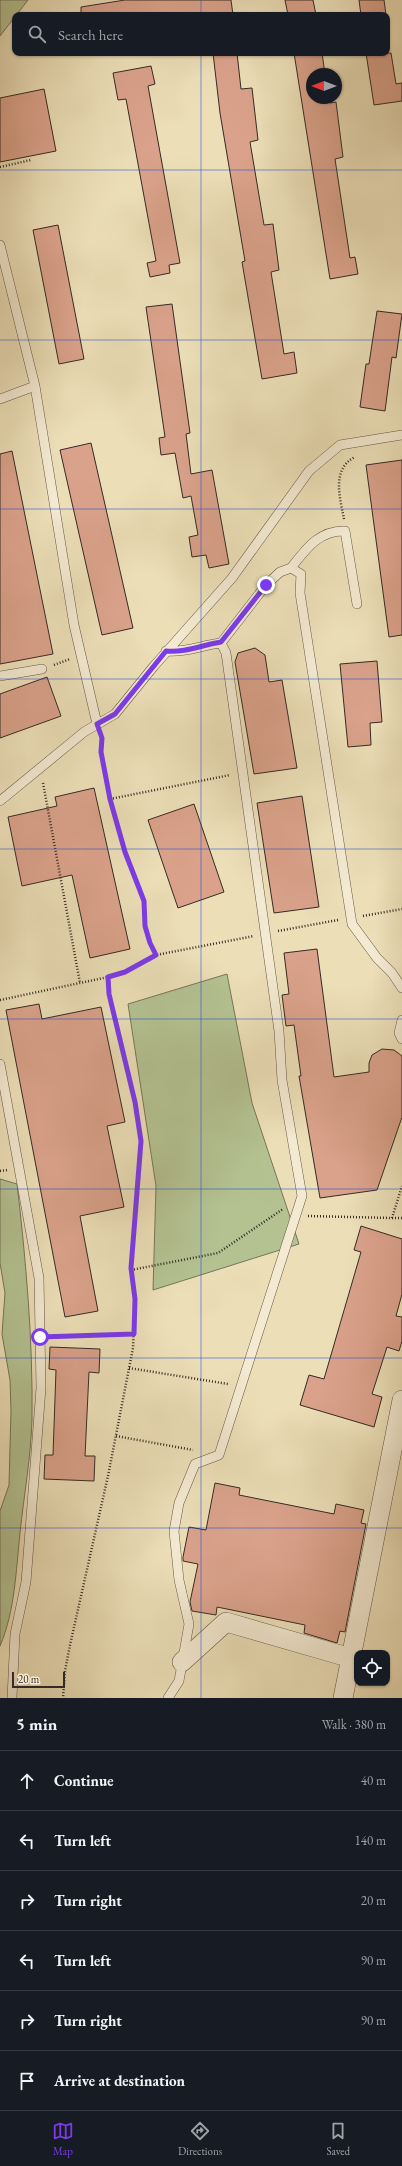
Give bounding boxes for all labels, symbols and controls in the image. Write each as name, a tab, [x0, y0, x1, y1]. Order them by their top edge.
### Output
search box	[12, 12, 390, 56]
icon: search	[26, 23, 48, 45]
text: Search here	[58, 25, 123, 44]
north arrow	[306, 68, 342, 104]
route end	[257, 576, 275, 594]
route start	[31, 1328, 49, 1346]
map controls	[354, 1650, 390, 1686]
button: locate	[354, 1650, 390, 1686]
scale bar	[12, 1670, 65, 1689]
text: 20 m	[18, 1672, 39, 1686]
text: 5 min	[16, 1713, 57, 1735]
text: Walk · 380 m	[322, 1716, 386, 1733]
icon: ahead	[16, 1770, 38, 1792]
text: Continue	[54, 1771, 114, 1790]
text: 40 m	[361, 1772, 386, 1789]
icon: left	[16, 1830, 38, 1852]
text: Turn left	[54, 1831, 111, 1850]
text: 140 m	[355, 1832, 386, 1849]
icon: right	[16, 1890, 38, 1912]
text: Turn right	[54, 1891, 122, 1910]
text: 20 m	[361, 1892, 386, 1909]
icon: left	[16, 1950, 38, 1972]
text: Turn left	[54, 1951, 111, 1970]
text: 90 m	[361, 1952, 386, 1969]
icon: right	[16, 2010, 38, 2032]
text: Turn right	[54, 2011, 122, 2030]
text: 90 m	[361, 2012, 386, 2029]
icon: arrive	[16, 2070, 38, 2092]
text: Arrive at destination	[54, 2071, 185, 2090]
tab: Map	[52, 2120, 74, 2158]
tab: Directions	[178, 2120, 222, 2158]
tab: Saved	[326, 2120, 350, 2158]

